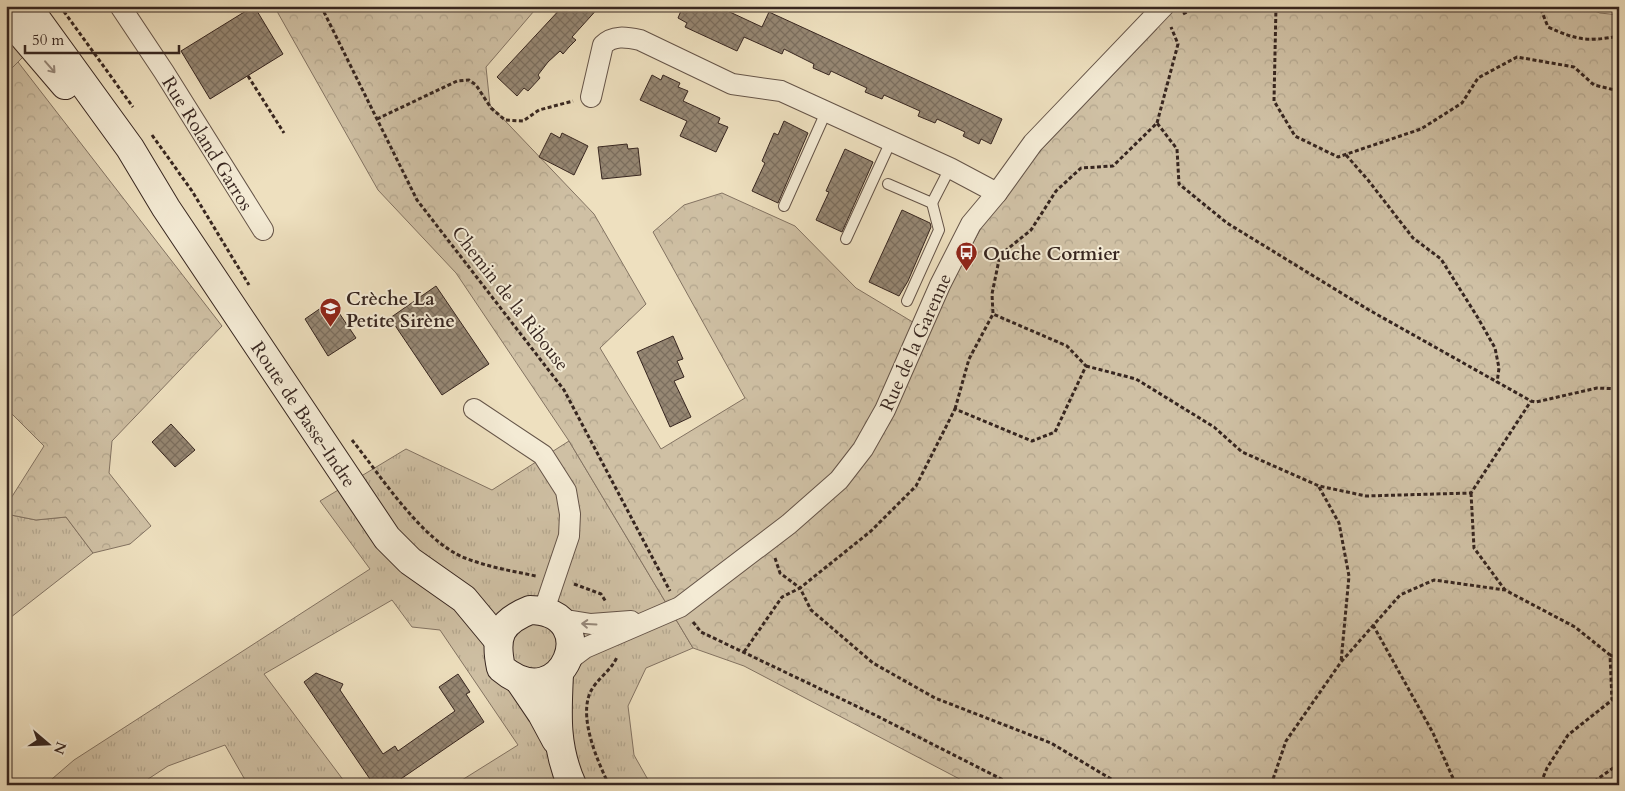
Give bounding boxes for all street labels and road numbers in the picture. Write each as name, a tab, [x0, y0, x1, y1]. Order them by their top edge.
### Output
street label: Rue Roland Garros	[155, 72, 259, 216]
street label: Chemin de la Ribouse	[445, 221, 575, 376]
street label: Rue de la Garenne	[874, 269, 958, 415]
street label: Route de Basse-Indre	[244, 336, 362, 493]

